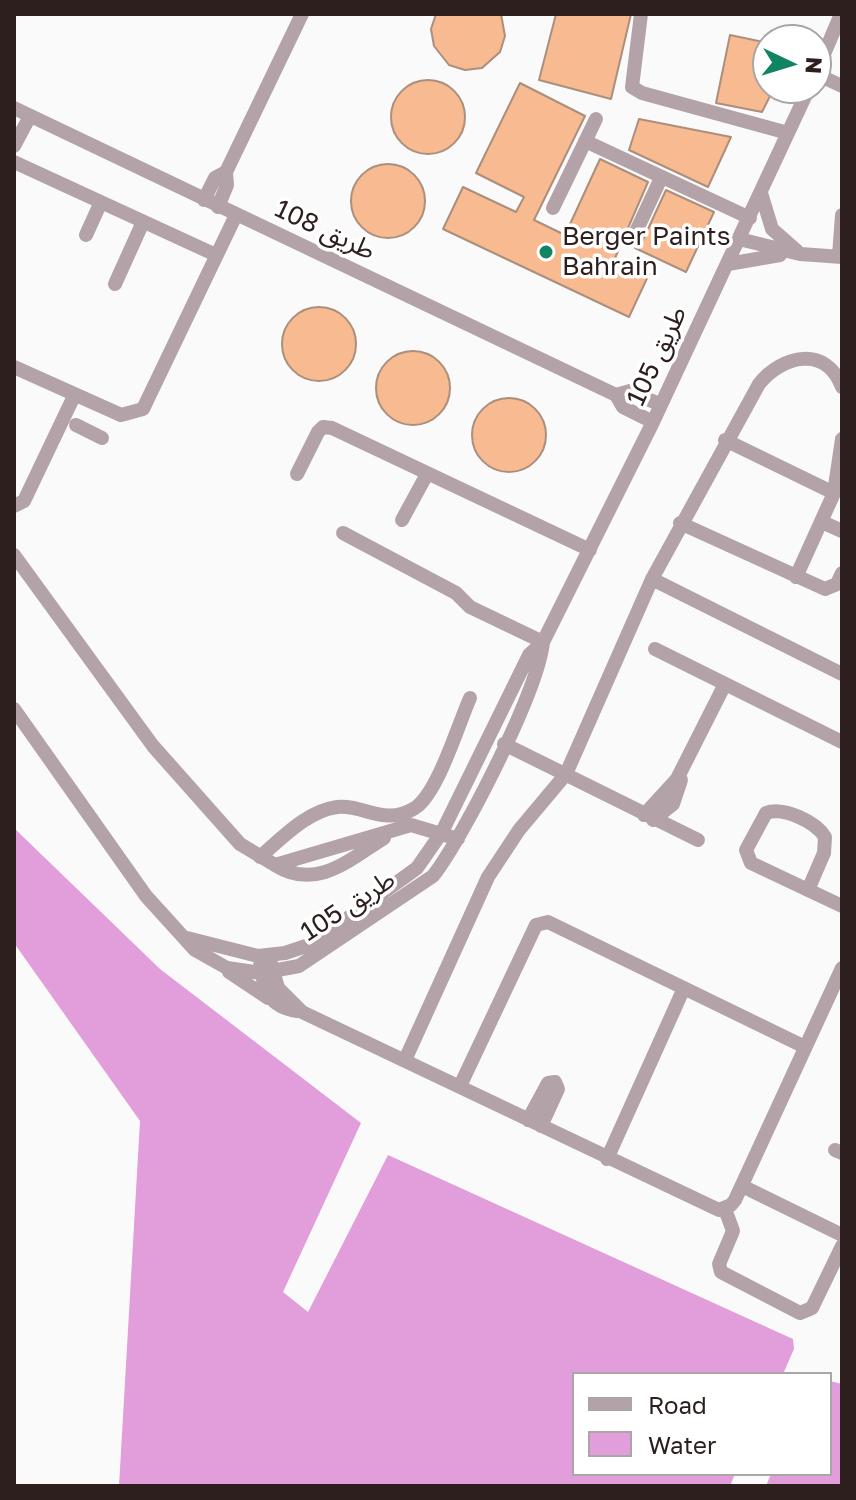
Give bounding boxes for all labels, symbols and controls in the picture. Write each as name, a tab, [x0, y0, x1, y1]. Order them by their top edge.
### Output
north arrow	[752, 24, 832, 104]
text: N	[800, 56, 828, 75]
street label: طريق 108	[270, 193, 380, 267]
place label: Berger Paints Bahrain	[562, 221, 730, 282]
marker: Berger Paints Bahrain	[537, 243, 555, 261]
street label: طريق 105	[620, 301, 694, 411]
street label: طريق 105	[295, 864, 401, 948]
legend	[572, 1372, 832, 1476]
text: Road	[648, 1390, 707, 1419]
text: Water	[648, 1430, 716, 1459]

